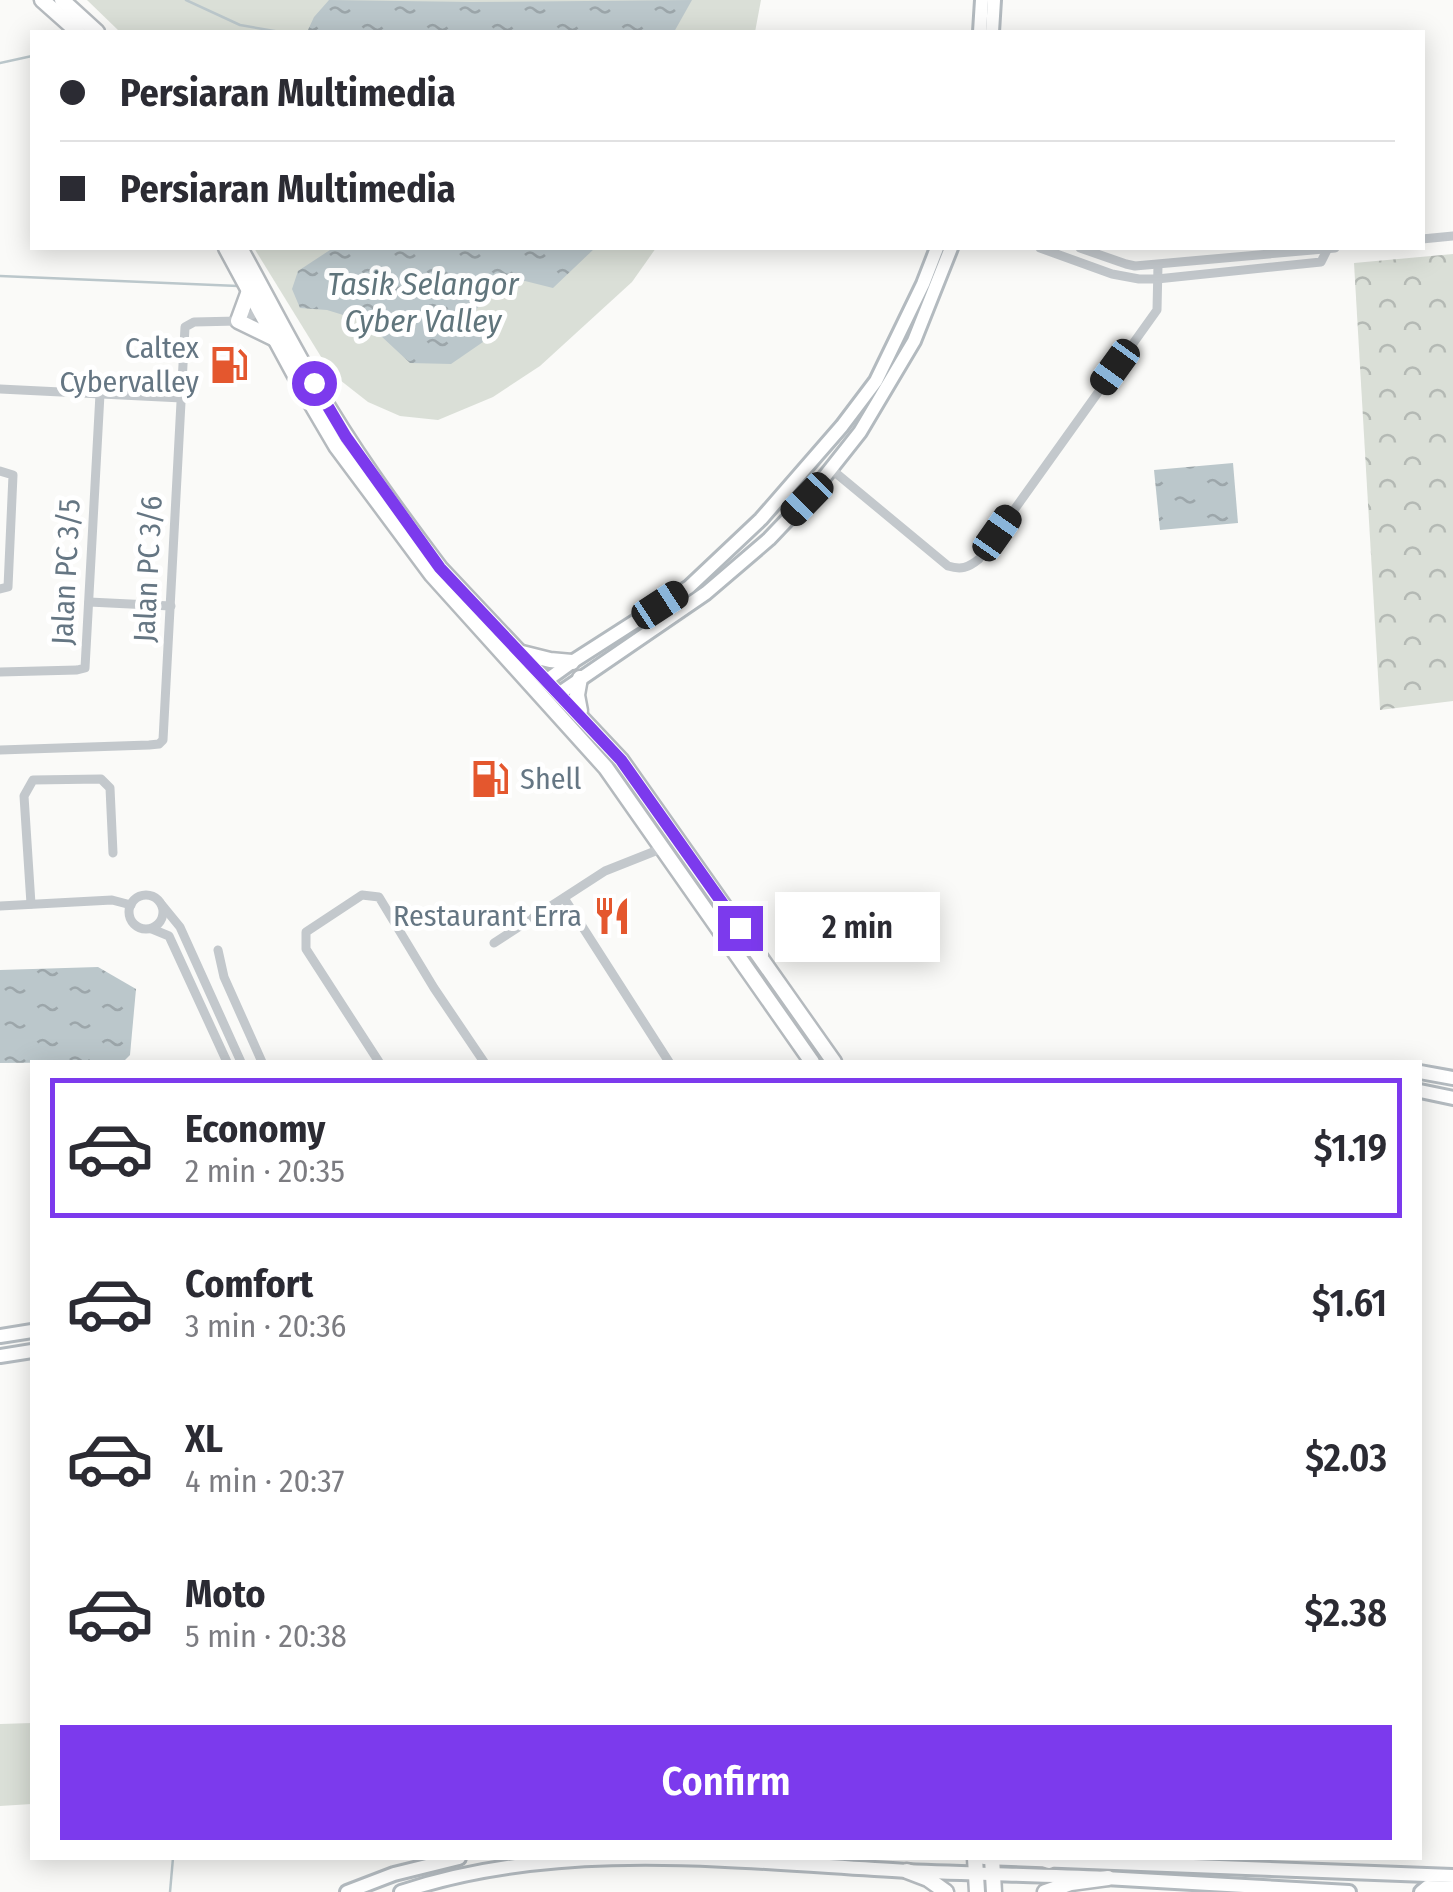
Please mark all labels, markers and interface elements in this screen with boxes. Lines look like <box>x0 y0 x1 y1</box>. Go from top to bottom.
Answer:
text: Persiaran Multimedia <box>120 70 456 116</box>
text: Persiaran Multimedia <box>120 166 456 212</box>
water label: Tasik Selangor Cyber Valley <box>327 265 520 340</box>
place label: Caltex Cybervalley <box>60 330 200 400</box>
car <box>1085 334 1145 400</box>
fuel station icon: Caltex Cybervalley <box>208 344 250 386</box>
route start <box>292 361 337 406</box>
car <box>775 467 839 531</box>
street label: Jalan PC 3/6 <box>126 495 170 643</box>
street label: Jalan PC 3/5 <box>44 498 88 646</box>
car <box>968 500 1026 566</box>
car <box>627 576 693 634</box>
fuel station icon: Shell <box>469 758 511 800</box>
place label: Shell <box>520 761 581 797</box>
callout: 2 min <box>775 893 940 963</box>
restaurant icon: Restaurant Erra <box>591 895 633 937</box>
place label: Restaurant Erra <box>393 898 582 934</box>
route end <box>718 906 763 951</box>
text: 2 min <box>822 908 893 946</box>
icon: car <box>65 1103 155 1193</box>
text: Economy <box>185 1106 325 1152</box>
text: $1.19 <box>1314 1125 1387 1171</box>
text: 2 min · 20:35 <box>185 1152 345 1190</box>
icon: car <box>65 1258 155 1348</box>
text: Comfort <box>185 1261 313 1307</box>
text: $1.61 <box>1312 1280 1387 1326</box>
text: 3 min · 20:36 <box>185 1307 346 1345</box>
icon: car <box>65 1413 155 1503</box>
text: XL <box>185 1416 223 1462</box>
text: $2.03 <box>1305 1435 1387 1481</box>
text: 4 min · 20:37 <box>185 1462 344 1500</box>
icon: car <box>65 1568 155 1658</box>
text: Moto <box>185 1571 266 1617</box>
text: $2.38 <box>1304 1590 1387 1636</box>
text: 5 min · 20:38 <box>185 1617 347 1655</box>
button: Confirm <box>60 1725 1392 1840</box>

